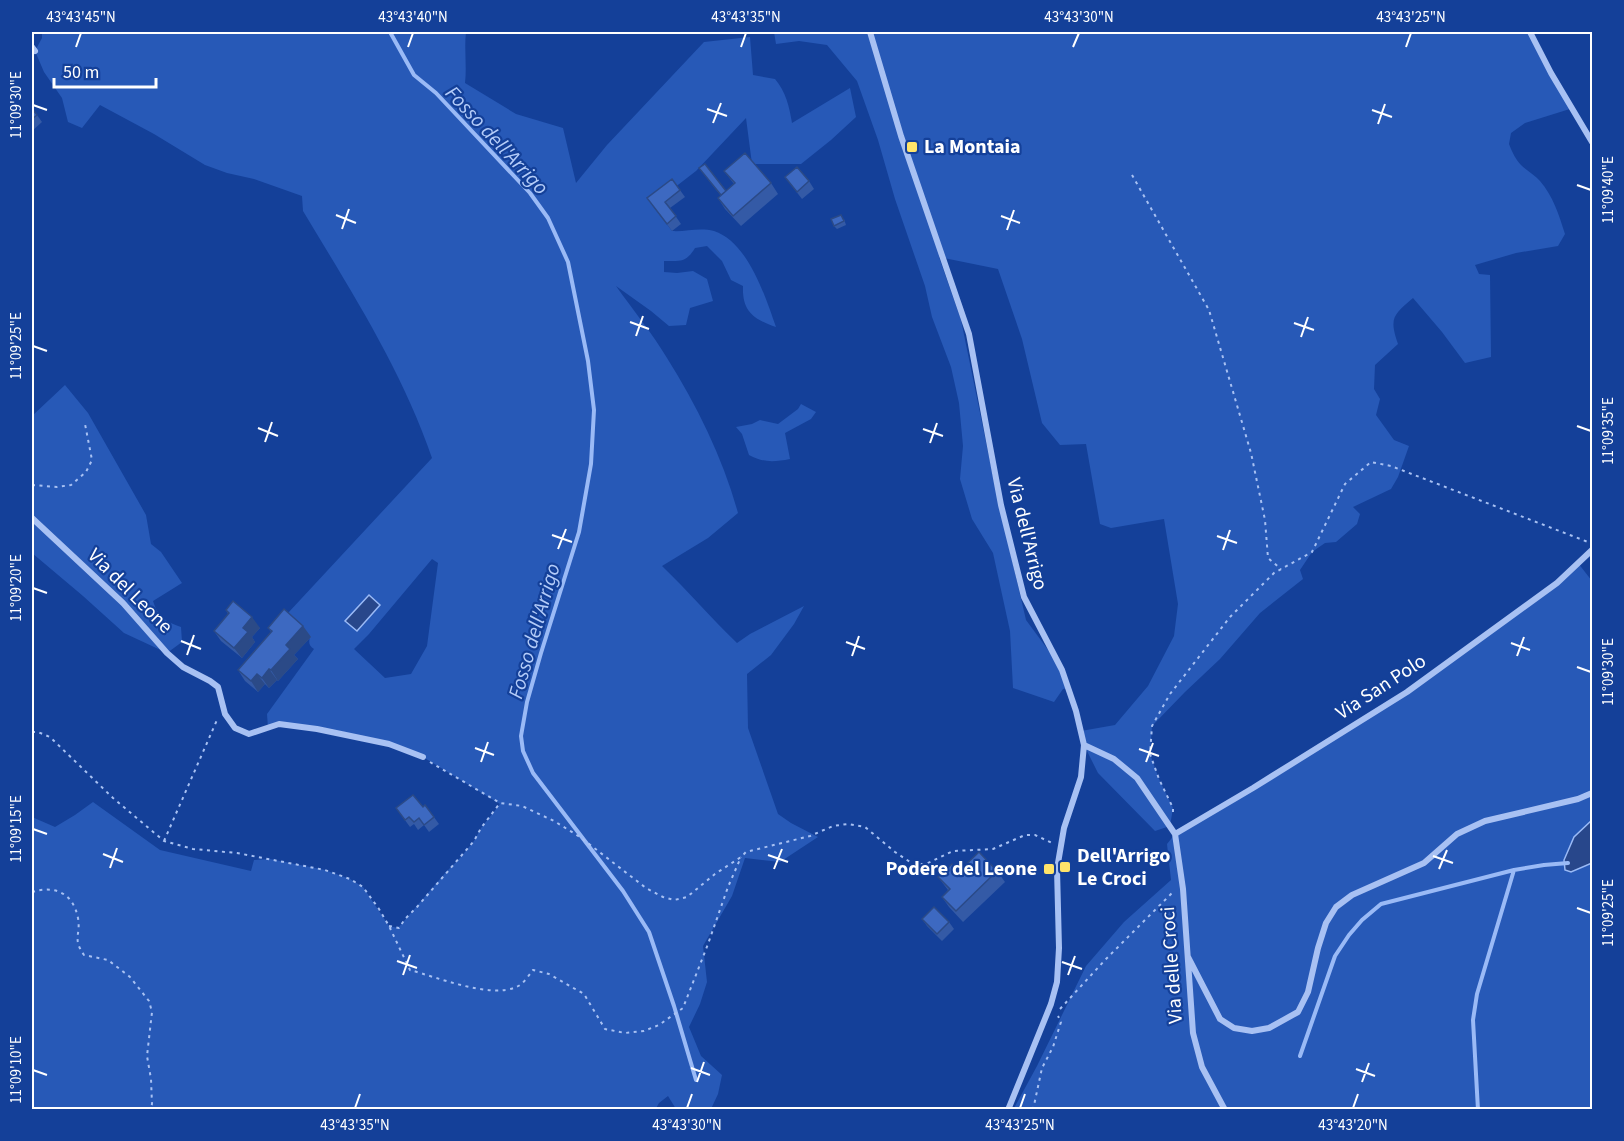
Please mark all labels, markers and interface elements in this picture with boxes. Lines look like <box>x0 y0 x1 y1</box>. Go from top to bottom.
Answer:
text: 43°43'45"N <box>46 7 116 28</box>
text: 43°43'40"N <box>378 7 448 28</box>
text: 43°43'35"N <box>711 7 781 28</box>
text: 43°43'30"N <box>1044 7 1114 28</box>
text: 43°43'25"N <box>1376 7 1446 28</box>
scale bar <box>54 51 156 89</box>
text: 50 m <box>63 60 99 85</box>
text: 11°09'30"E <box>6 71 27 139</box>
water label: Fosso dell'Arrigo <box>438 79 556 201</box>
place label: La Montaia <box>924 133 1021 161</box>
marker: La Montaia <box>905 140 919 154</box>
text: 11°09'40"E <box>1598 156 1619 224</box>
text: 11°09'25"E <box>6 312 27 380</box>
text: 11°09'35"E <box>1598 397 1619 465</box>
street label: Via dell'Arrigo <box>1000 475 1054 593</box>
street label: Via del Leone <box>81 542 179 640</box>
text: 11°09'20"E <box>6 554 27 622</box>
water label: Fosso dell'Arrigo <box>500 560 568 702</box>
text: 11°09'30"E <box>1598 638 1619 706</box>
street label: Via San Polo <box>1330 647 1432 727</box>
text: 11°09'15"E <box>6 795 27 863</box>
place label: Dell'Arrigo Le Croci <box>1077 842 1170 893</box>
place label: Podere del Leone <box>886 855 1037 883</box>
marker: Dell'Arrigo Le Croci <box>1058 860 1072 874</box>
marker: Podere del Leone <box>1042 862 1056 876</box>
text: 11°09'25"E <box>1598 879 1619 947</box>
street label: Via delle Croci <box>1154 905 1190 1025</box>
text: 11°09'10"E <box>6 1036 27 1104</box>
text: 43°43'35"N <box>320 1115 390 1136</box>
text: 43°43'30"N <box>652 1115 722 1136</box>
text: 43°43'25"N <box>985 1115 1055 1136</box>
text: 43°43'20"N <box>1318 1115 1388 1136</box>

